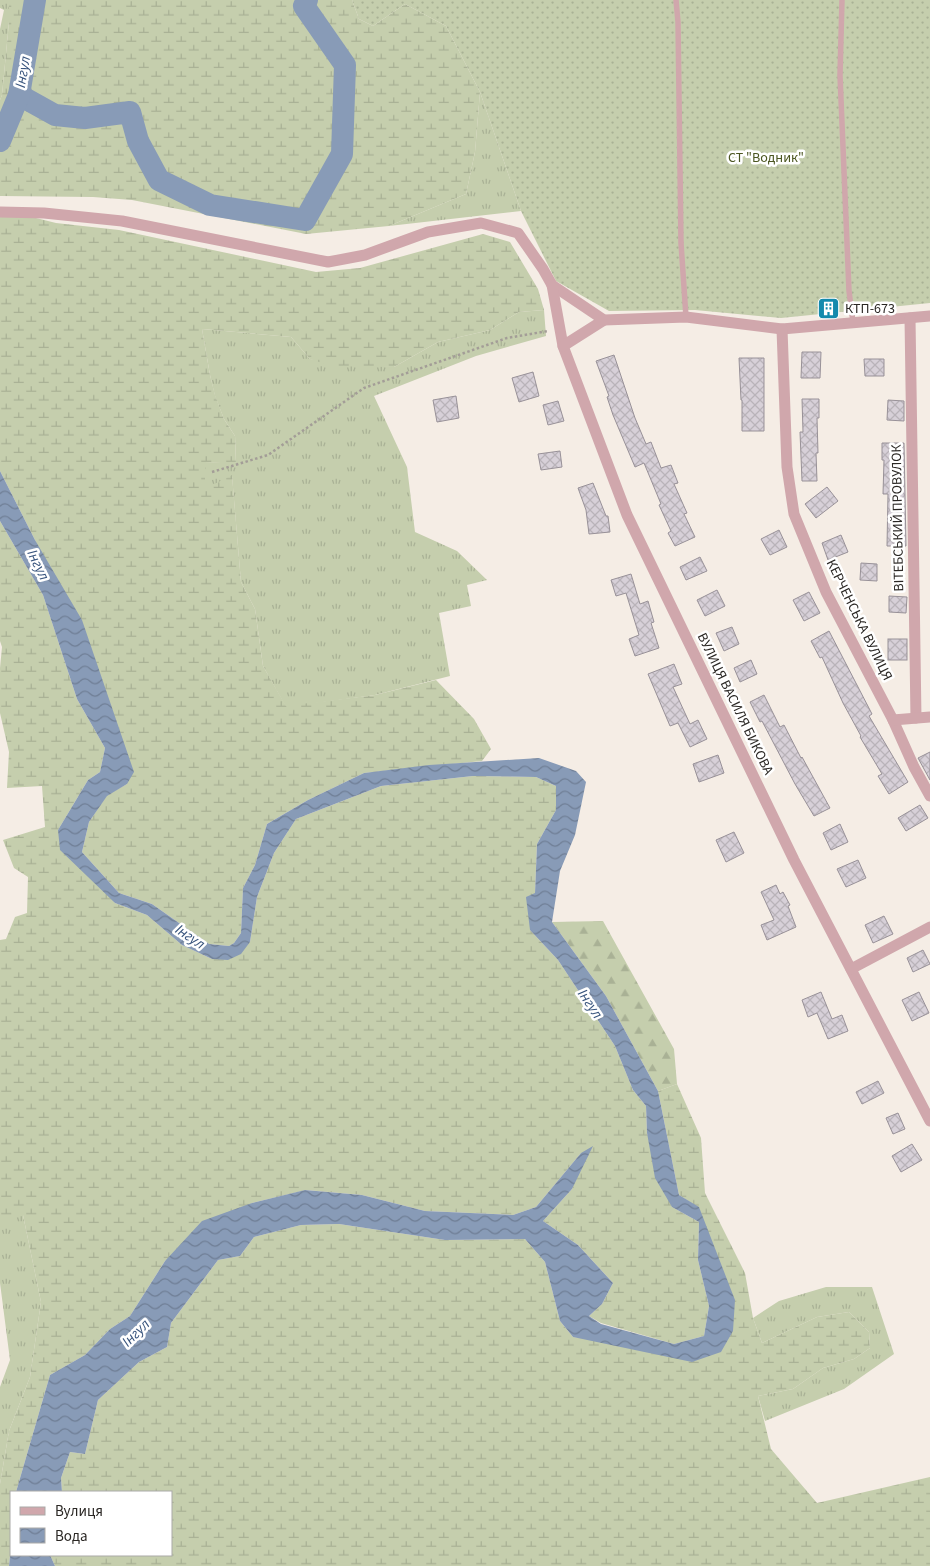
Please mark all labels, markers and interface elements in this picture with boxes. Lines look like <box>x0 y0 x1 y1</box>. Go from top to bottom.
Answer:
water label: Інгул <box>10 54 36 90</box>
park label: СТ "Водник" <box>728 148 804 168</box>
building icon: КТП-673 <box>817 297 841 321</box>
place label: КТП-673 <box>845 299 895 319</box>
street label: ВІТЕБСЬКИЙ ПРОВУЛОК <box>887 443 909 592</box>
water label: Інгул <box>22 546 55 584</box>
street label: КЕРЧЕНСЬКА ВУЛИЦЯ <box>821 556 897 684</box>
street label: ВУЛИЦЯ ВАСИЛЯ БИКОВА <box>692 630 778 779</box>
water label: Інгул <box>171 919 209 955</box>
water label: Інгул <box>572 985 608 1023</box>
water label: Інгул <box>117 1314 155 1352</box>
legend <box>10 1491 172 1556</box>
text: Вулиця <box>55 1501 103 1522</box>
text: Вода <box>55 1526 88 1547</box>

